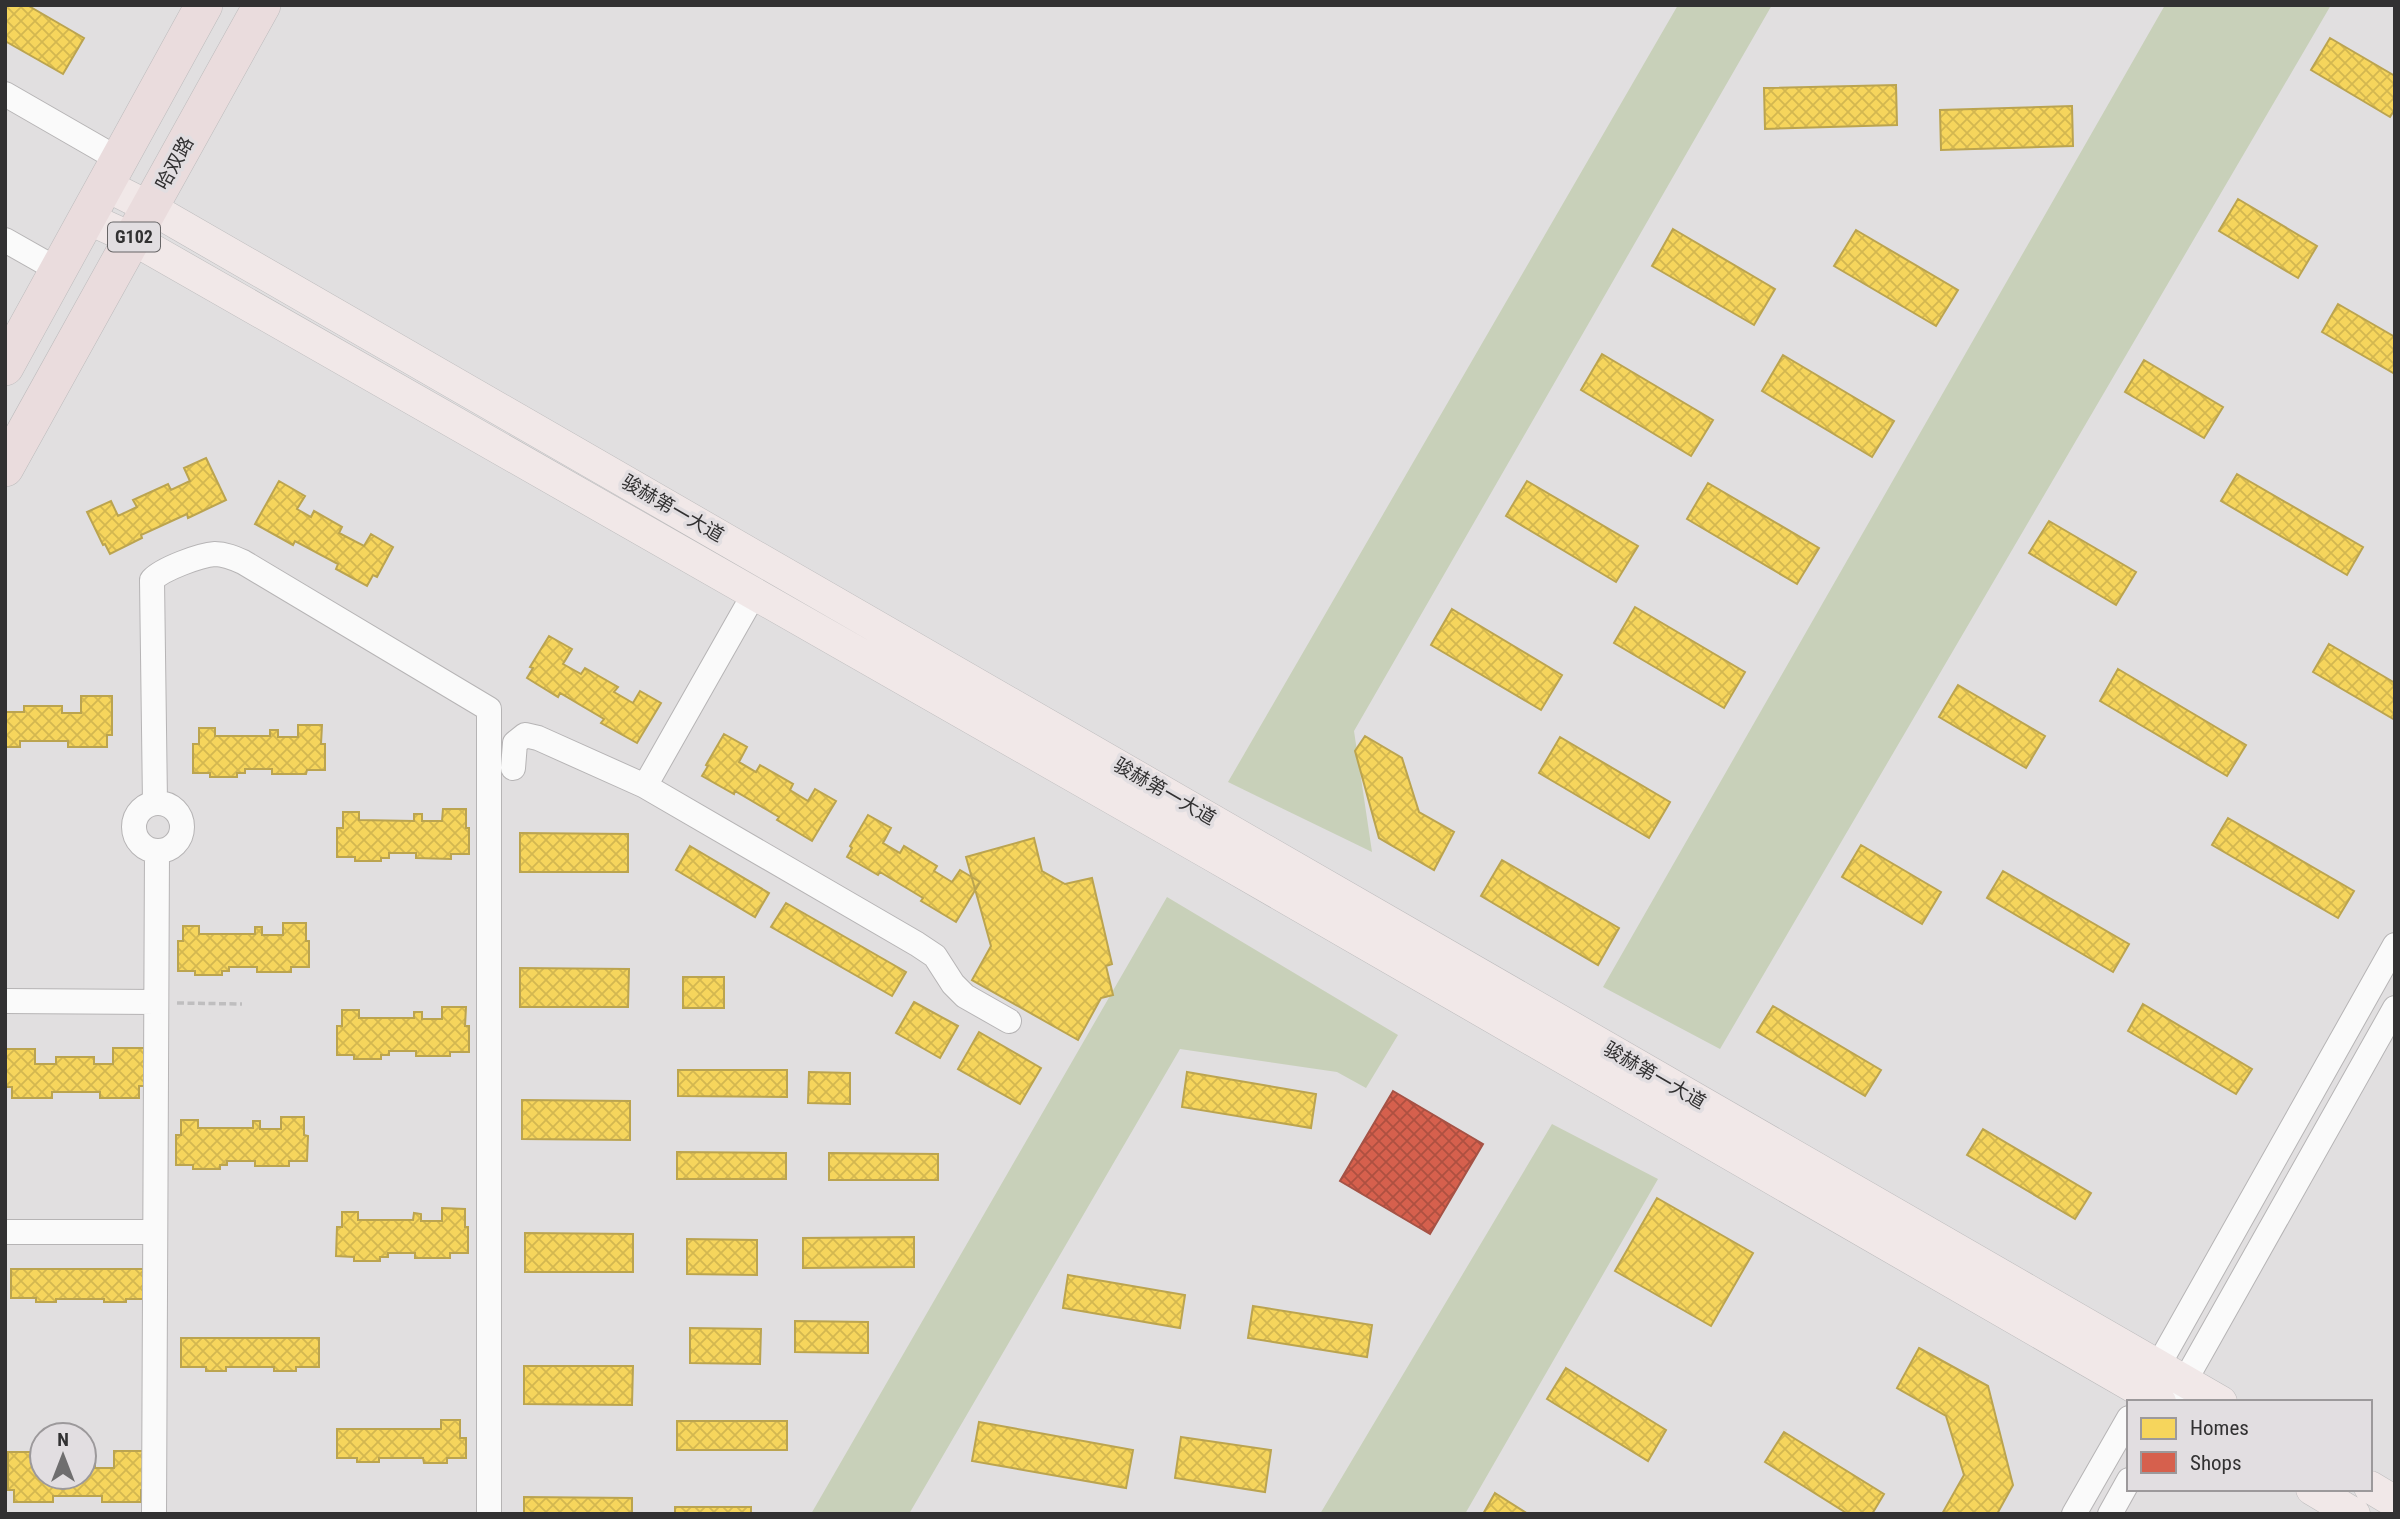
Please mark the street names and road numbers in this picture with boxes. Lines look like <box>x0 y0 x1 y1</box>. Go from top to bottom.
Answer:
street label: 哈双路 <box>151 133 198 194</box>
road number: G102 <box>108 222 160 251</box>
street label: 骏赫第一大道 <box>618 470 728 547</box>
street label: 骏赫第一大道 <box>1110 753 1220 830</box>
street label: 骏赫第一大道 <box>1600 1037 1710 1114</box>

